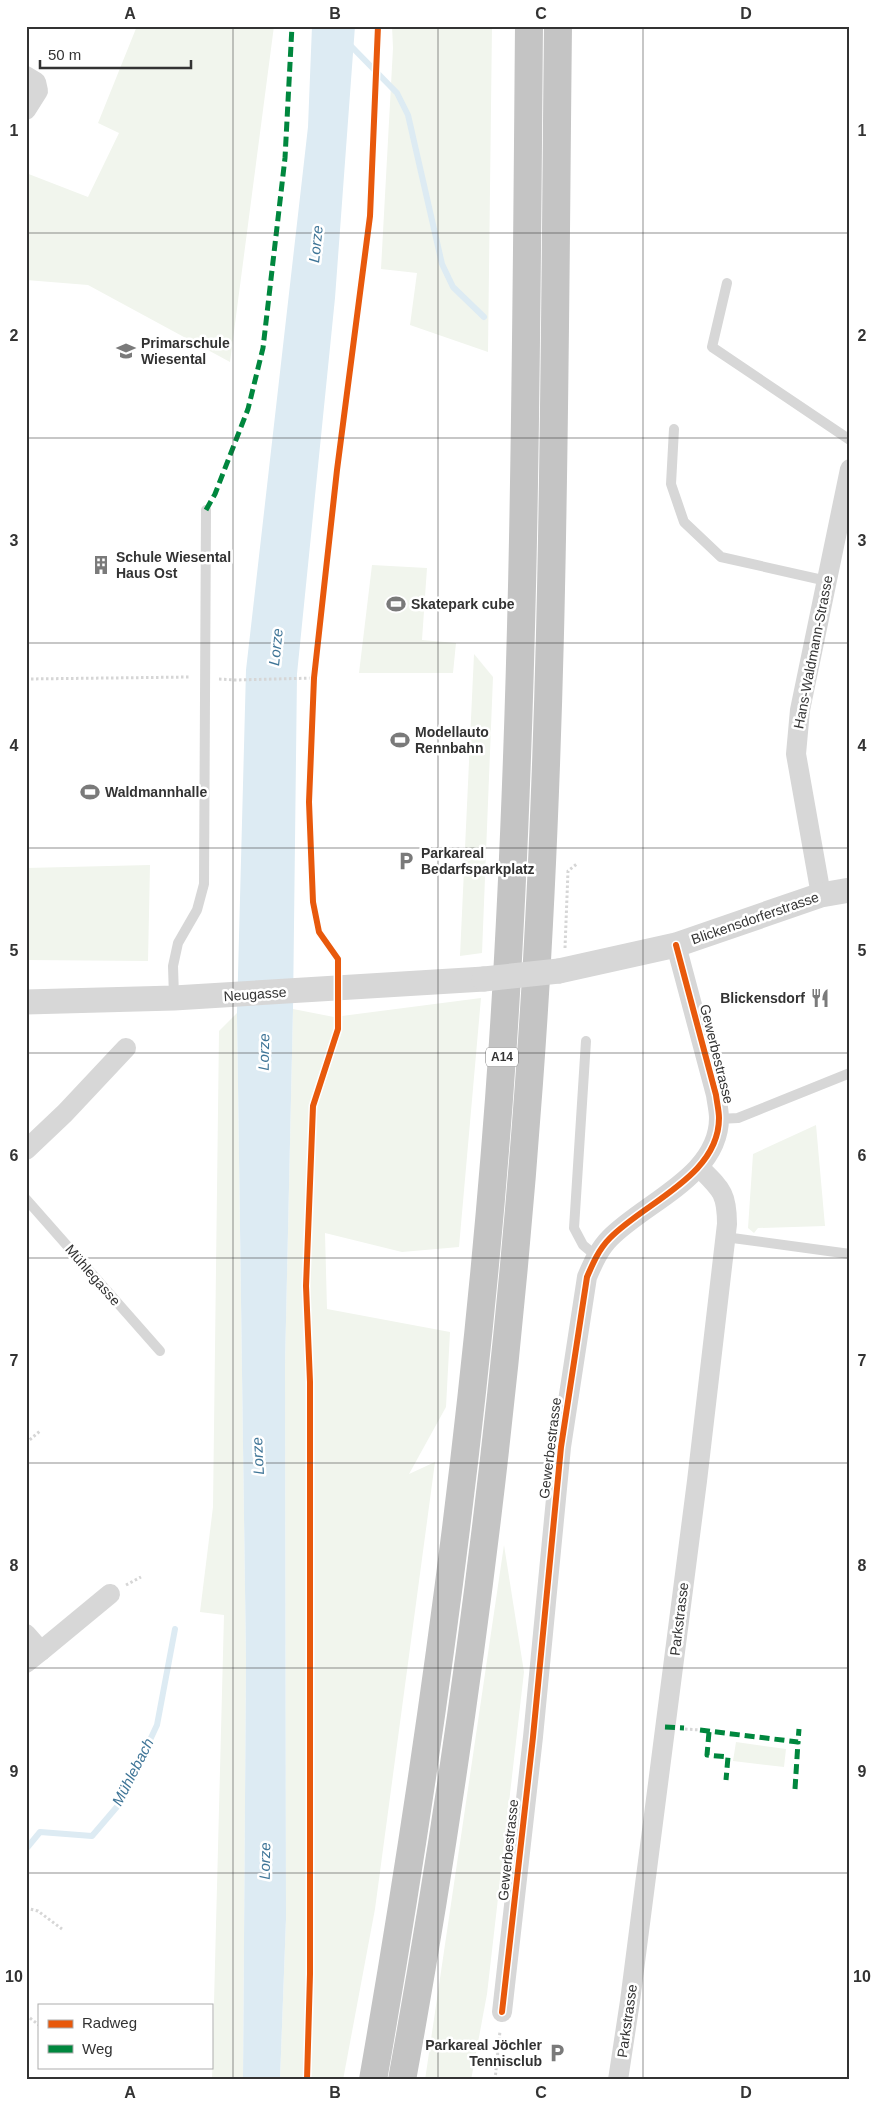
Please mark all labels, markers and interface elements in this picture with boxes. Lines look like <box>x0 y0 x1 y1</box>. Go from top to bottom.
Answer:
text: A <box>124 5 136 22</box>
text: B <box>329 5 341 22</box>
text: C <box>535 5 547 22</box>
text: D <box>740 5 752 22</box>
scale bar <box>40 38 191 70</box>
text: 50 m <box>48 46 81 63</box>
text: 1 <box>10 122 19 139</box>
text: 1 <box>858 122 867 139</box>
water label: Lorze <box>305 224 326 263</box>
text: 2 <box>10 327 19 344</box>
text: 2 <box>858 327 867 344</box>
place label: Primarschule Wiesental <box>141 335 230 367</box>
school or university icon: Primarschule Wiesental <box>115 340 137 362</box>
text: 3 <box>10 532 19 549</box>
text: 3 <box>858 532 867 549</box>
place label: Schule Wiesental Haus Ost <box>116 549 231 581</box>
building icon: Schule Wiesental Haus Ost <box>90 554 112 576</box>
street label: Hans-Waldmann-Strasse <box>790 574 836 730</box>
sports icon: Skatepark cube <box>385 593 407 615</box>
place label: Skatepark cube <box>411 596 515 612</box>
water label: Lorze <box>265 627 286 666</box>
place label: Modellauto Rennbahn <box>415 724 489 756</box>
sports icon: Modellauto Rennbahn <box>389 729 411 751</box>
text: 4 <box>10 737 19 754</box>
text: 4 <box>858 737 867 754</box>
sports icon: Waldmannhalle <box>79 781 101 803</box>
place label: Waldmannhalle <box>105 784 207 800</box>
place label: Parkareal Bedarfsparkplatz <box>421 845 535 877</box>
parking icon: Parkareal Bedarfsparkplatz <box>395 850 417 872</box>
street label: Blickensdorferstrasse <box>689 889 821 947</box>
text: 5 <box>10 942 19 959</box>
text: 5 <box>858 942 867 959</box>
street label: Neugasse <box>223 984 287 1004</box>
restaurant icon: Blickensdorf <box>809 987 831 1009</box>
place label: Blickensdorf <box>720 990 805 1006</box>
street label: Gewerbestrasse <box>697 1003 737 1106</box>
water label: Lorze <box>255 1033 272 1071</box>
road number: A14 <box>486 1048 518 1066</box>
text: 6 <box>10 1147 19 1164</box>
text: 6 <box>858 1147 867 1164</box>
street label: Mühlegasse <box>62 1241 124 1309</box>
text: 7 <box>10 1352 19 1369</box>
text: 7 <box>858 1352 867 1369</box>
street label: Gewerbestrasse <box>536 1396 564 1500</box>
water label: Lorze <box>248 1437 267 1475</box>
text: 8 <box>10 1557 19 1574</box>
text: 8 <box>858 1557 867 1574</box>
street label: Parkstrasse <box>667 1581 691 1657</box>
water label: Mühlebach <box>108 1735 157 1808</box>
text: 9 <box>10 1763 19 1780</box>
text: 9 <box>858 1763 867 1780</box>
street label: Gewerbestrasse <box>495 1798 521 1902</box>
water label: Lorze <box>256 1842 273 1880</box>
text: 10 <box>5 1968 23 1985</box>
text: 10 <box>853 1968 871 1985</box>
street label: Parkstrasse <box>614 1983 640 2059</box>
legend <box>38 2004 212 2068</box>
text: Radweg <box>82 2014 137 2031</box>
place label: Parkareal Jöchler Tennisclub <box>425 2037 543 2069</box>
text: Weg <box>82 2040 113 2057</box>
parking icon: Parkareal Jöchler Tennisclub <box>546 2042 568 2064</box>
text: A <box>124 2084 136 2101</box>
text: B <box>329 2084 341 2101</box>
text: C <box>535 2084 547 2101</box>
text: D <box>740 2084 752 2101</box>

